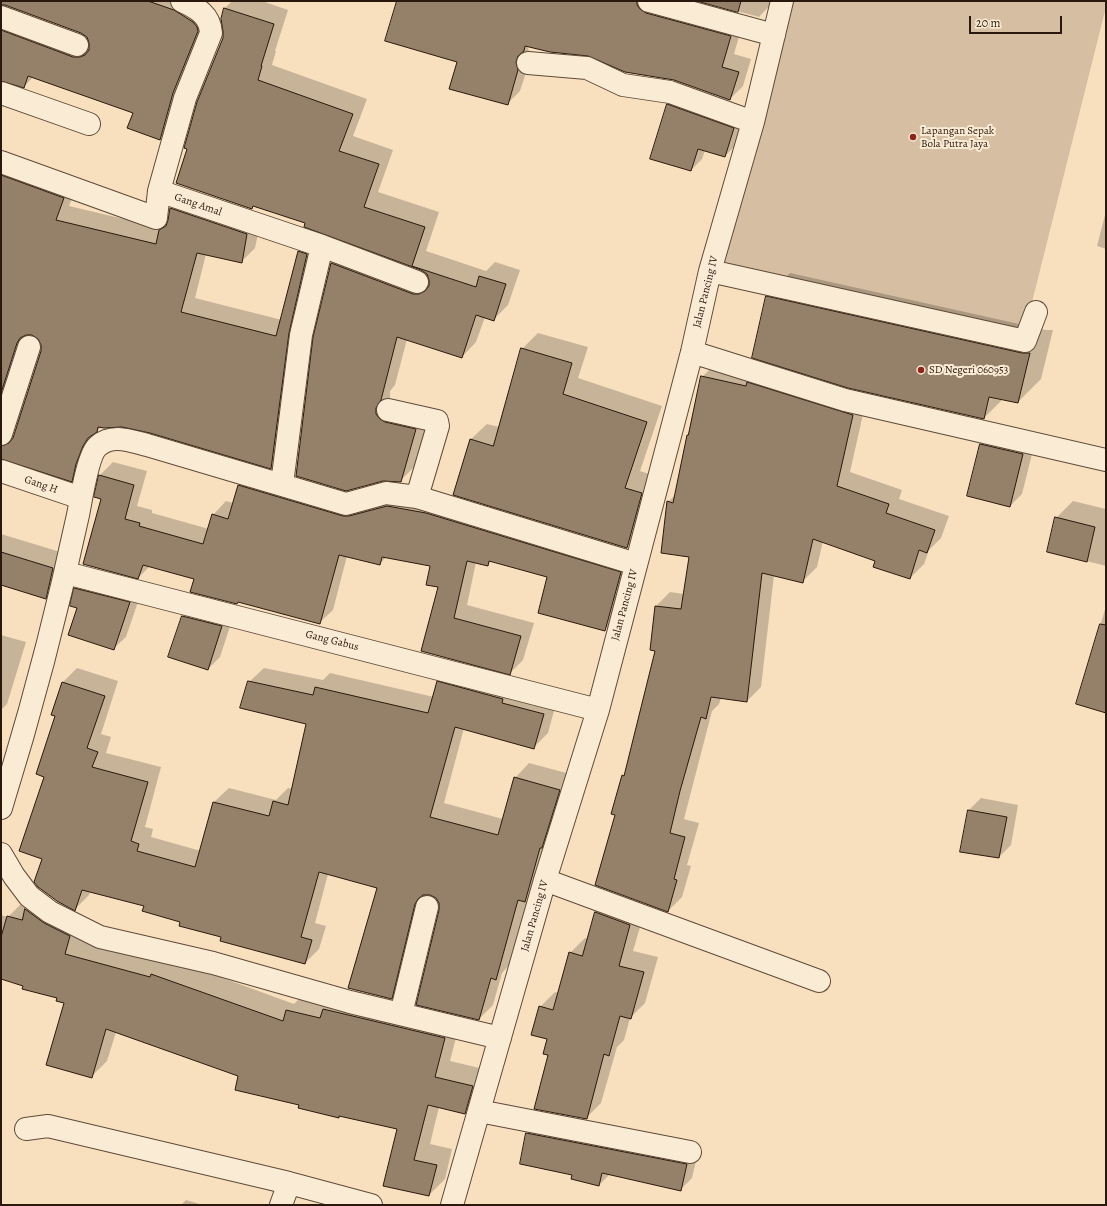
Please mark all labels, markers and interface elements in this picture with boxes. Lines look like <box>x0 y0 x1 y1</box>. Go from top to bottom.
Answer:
scale bar <box>971 8 1064 34</box>
text: 20 m <box>976 15 1000 31</box>
place label: Lapangan Sepak Bola Putra Jaya <box>921 124 994 150</box>
marker: Lapangan Sepak Bola Putra Jaya <box>908 132 918 142</box>
street label: Gang Amal <box>173 191 223 219</box>
street label: Jalan Pancing IV <box>691 255 721 329</box>
place label: SD Negeri 060953 <box>929 363 1008 377</box>
marker: SD Negeri 060953 <box>916 365 926 375</box>
street label: Gang H <box>23 473 59 497</box>
street label: Jalan Pancing IV <box>609 568 641 642</box>
street label: Gang Gabus <box>304 628 360 654</box>
street label: Jalan Pancing IV <box>519 879 551 953</box>

